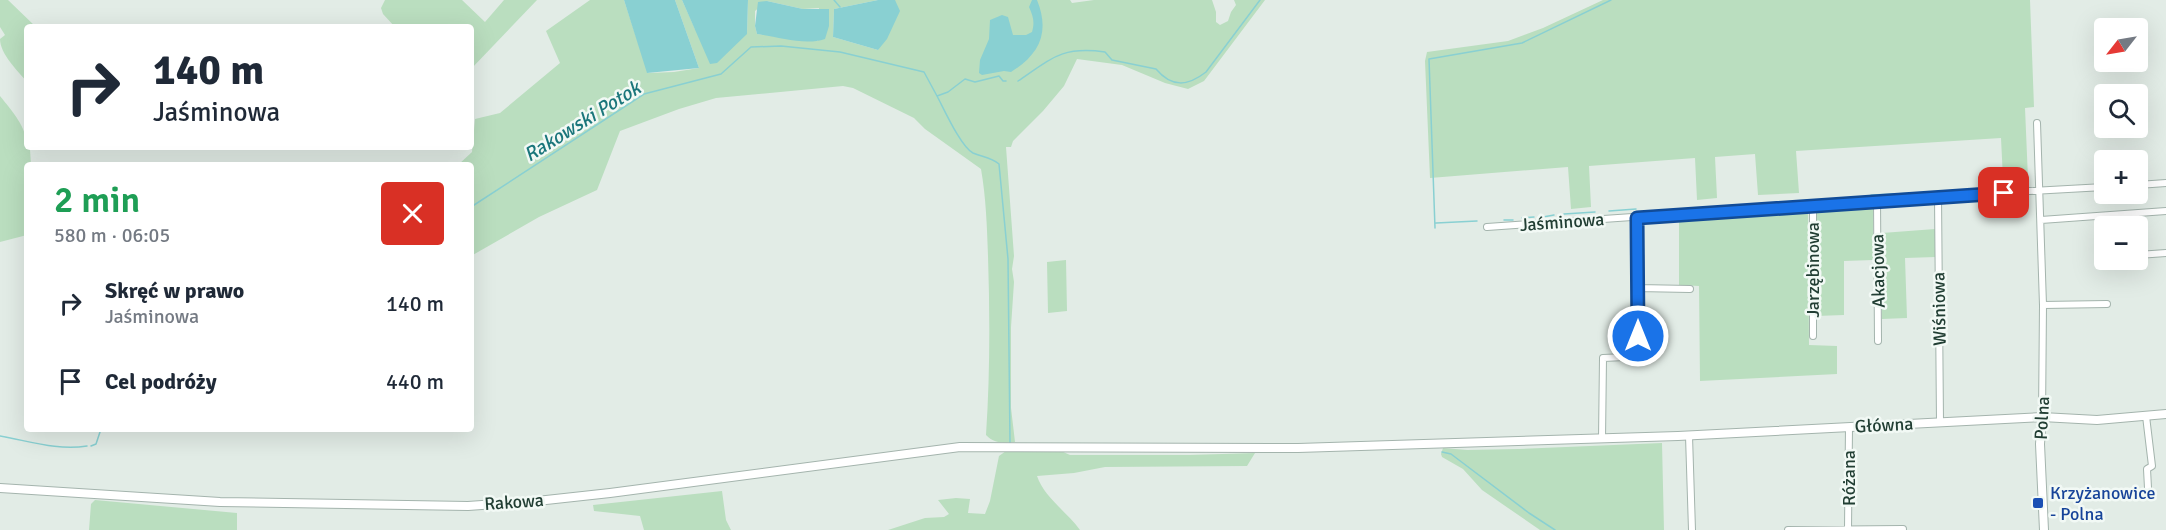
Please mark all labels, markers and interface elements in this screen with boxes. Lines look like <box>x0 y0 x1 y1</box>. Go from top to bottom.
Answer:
north arrow <box>2094 18 2148 72</box>
map controls <box>2094 18 2148 270</box>
text: 140 m <box>153 45 264 96</box>
icon: right <box>54 48 132 126</box>
water label: Rakowski Potok <box>519 75 647 167</box>
button: search <box>2094 84 2148 138</box>
text: Jaśminowa <box>153 96 280 129</box>
button: + <box>2094 150 2148 204</box>
pin <box>1978 167 2029 218</box>
icon: arrive <box>1987 176 2020 209</box>
text: 2 min <box>54 178 140 223</box>
button: close <box>381 182 444 245</box>
street label: Jaśminowa <box>1519 208 1605 236</box>
button: − <box>2094 216 2148 270</box>
street label: Jarzębinowa <box>1802 222 1824 318</box>
text: 580 m · 06:05 <box>54 223 170 248</box>
street label: Akacjowa <box>1866 234 1890 308</box>
street label: Wiśniowa <box>1927 272 1951 346</box>
text: Skręć w prawo <box>105 277 244 304</box>
icon: right <box>54 287 87 320</box>
text: 140 m <box>386 290 444 317</box>
text: Jaśminowa <box>105 304 199 329</box>
position arrow <box>1606 304 1670 368</box>
icon: arrive <box>54 365 87 398</box>
text: Cel podróży <box>105 368 217 395</box>
text: 440 m <box>386 368 444 395</box>
street label: Polna <box>2030 396 2054 440</box>
street label: Główna <box>1854 412 1914 438</box>
street label: Różana <box>1838 450 1860 506</box>
place label: Krzyżanowice - Polna <box>2050 482 2156 525</box>
street label: Rakowa <box>483 489 545 515</box>
marker: Krzyżanowice - Polna <box>2031 496 2045 510</box>

